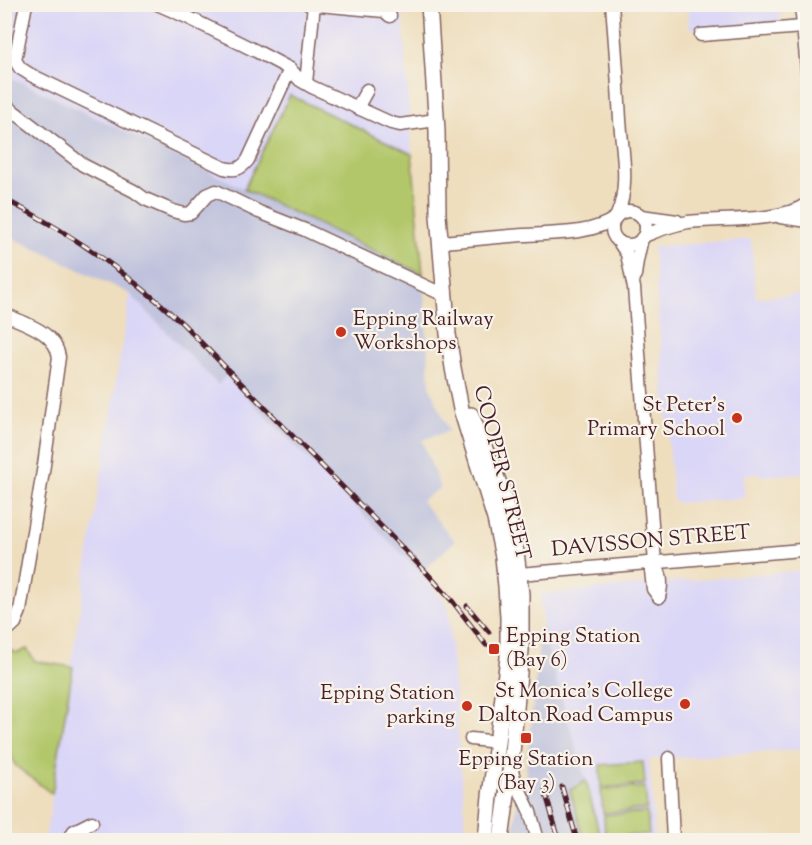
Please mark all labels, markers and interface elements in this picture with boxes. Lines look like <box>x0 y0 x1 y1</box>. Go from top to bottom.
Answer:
place label: Epping Railway Workshops <box>353 305 494 359</box>
marker: Epping Railway Workshops <box>334 325 348 339</box>
street label: COOPER STREET <box>465 382 537 564</box>
place label: St Peter's Primary School <box>587 391 725 445</box>
marker: St Peter's Primary School <box>730 411 744 425</box>
street label: DAVISSON STREET <box>550 518 752 566</box>
place label: Epping Station (Bay 6) <box>506 622 641 676</box>
marker: Epping Station (Bay 6) <box>487 642 501 656</box>
place label: St Monica's College Dalton Road Campus <box>478 677 673 731</box>
place label: Epping Station parking <box>320 679 455 733</box>
marker: St Monica's College Dalton Road Campus <box>678 697 692 711</box>
marker: Epping Station parking <box>460 699 474 713</box>
marker: Epping Station (Bay 3) <box>519 731 533 745</box>
place label: Epping Station (Bay 3) <box>459 745 593 799</box>

